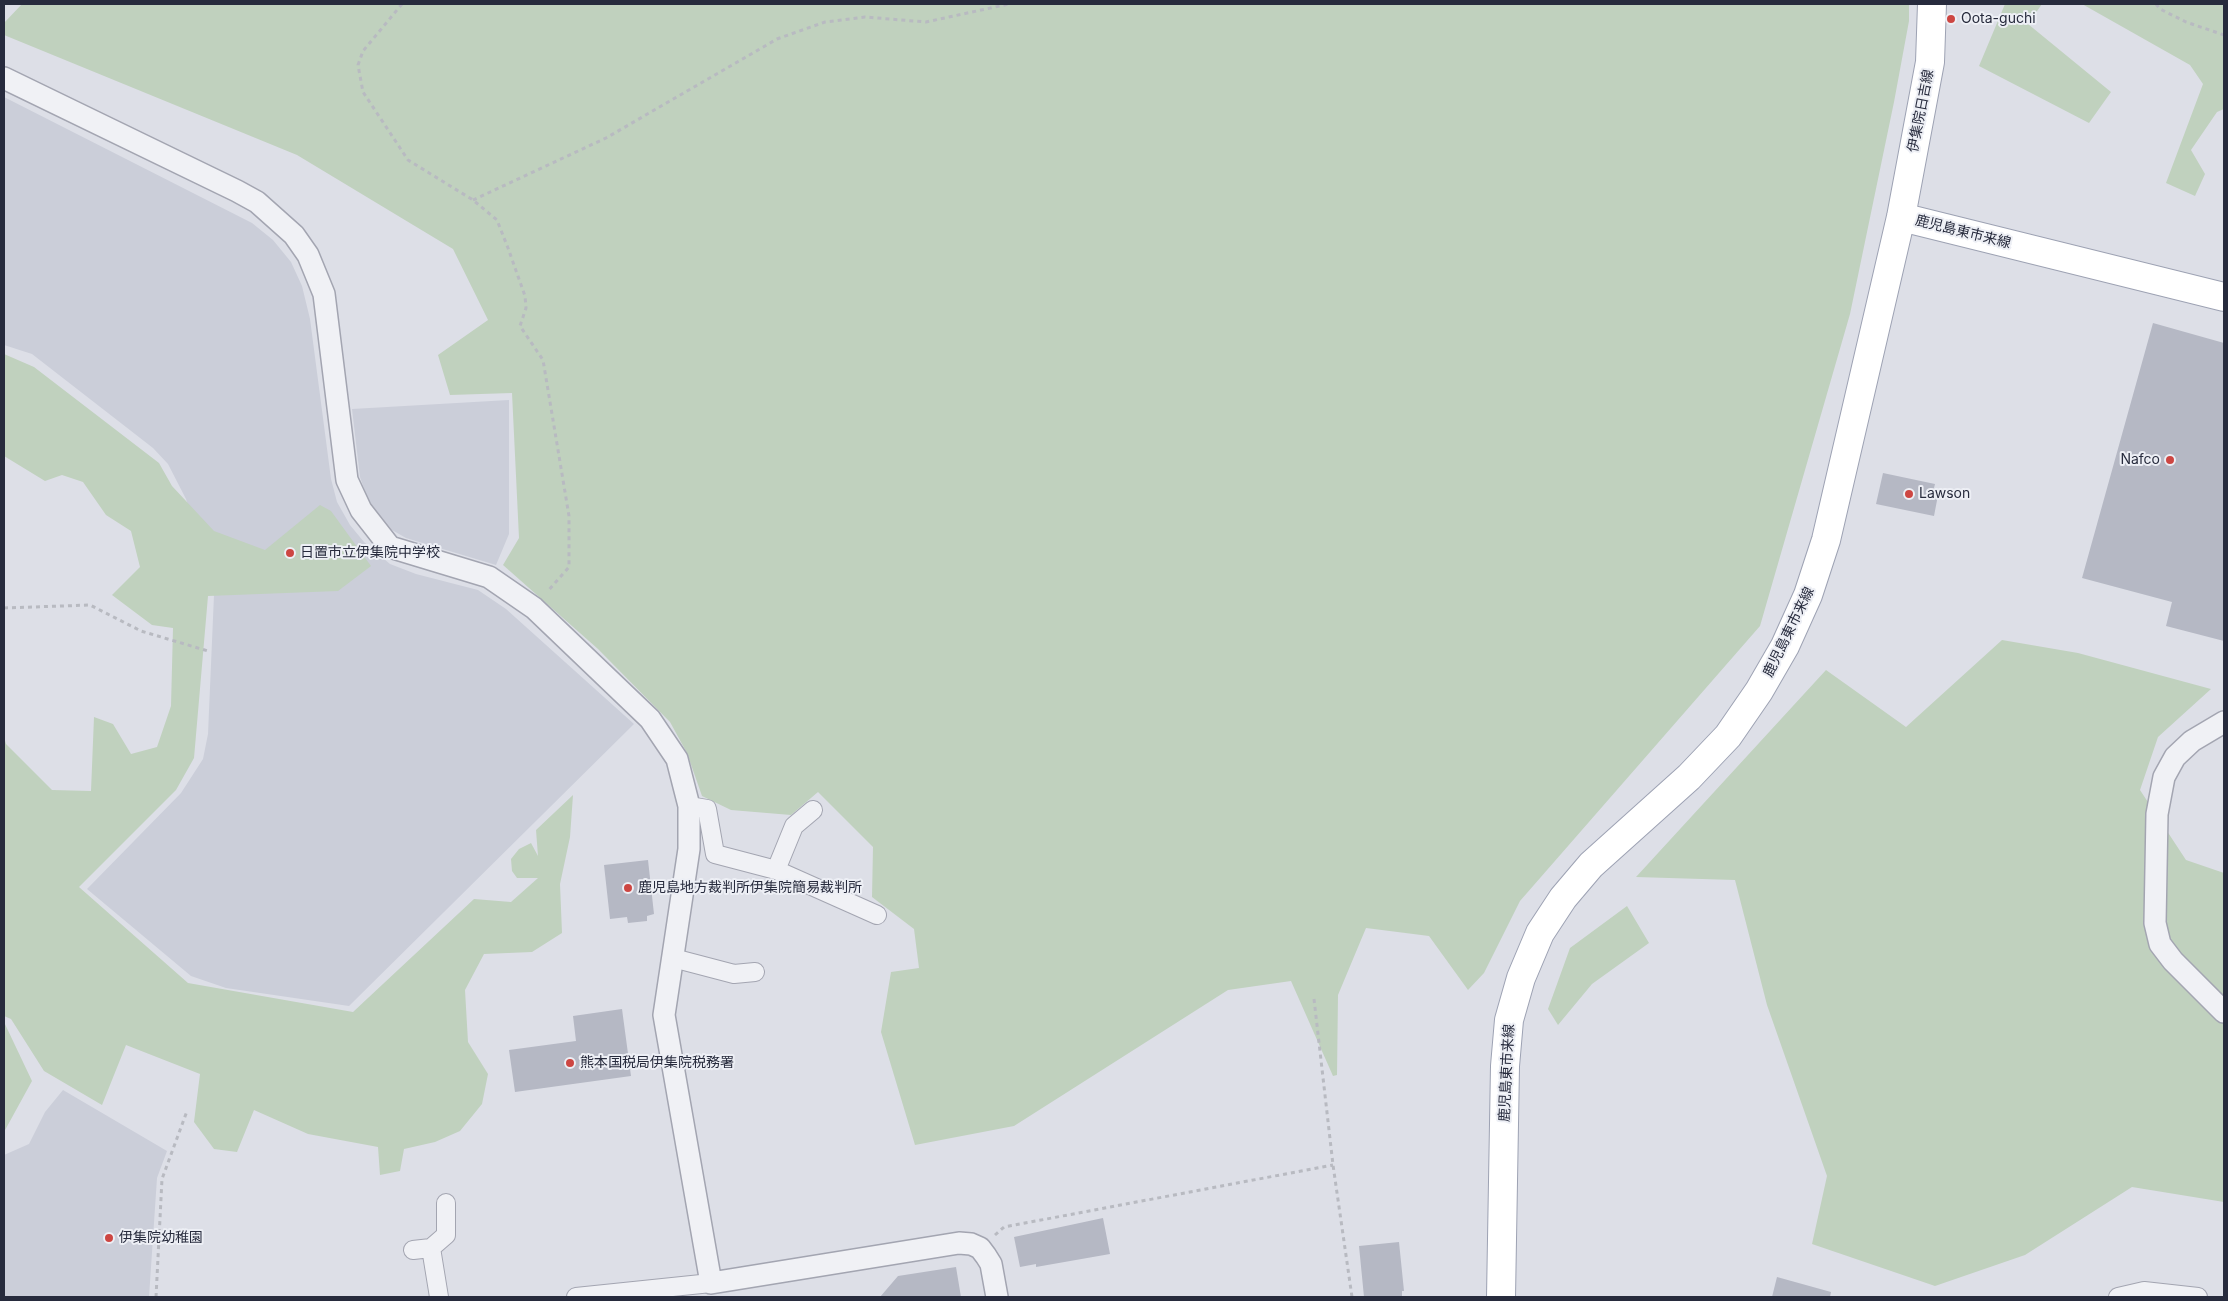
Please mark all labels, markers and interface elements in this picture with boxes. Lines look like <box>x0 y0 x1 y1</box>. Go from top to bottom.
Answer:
place label: Oota-guchi <box>1961 11 2036 27</box>
marker: Oota-guchi <box>1945 13 1957 25</box>
street label: 伊集院日吉線 <box>1905 68 1937 154</box>
street label: 鹿児島東市来線 <box>1913 212 2013 252</box>
place label: Nafco <box>2120 452 2160 468</box>
marker: Nafco <box>2164 454 2176 466</box>
place label: Lawson <box>1919 486 1970 502</box>
marker: Lawson <box>1903 488 1915 500</box>
place label: 日置市立伊集院中学校 <box>300 545 440 561</box>
marker: 日置市立伊集院中学校 <box>284 547 296 559</box>
street label: 鹿児島東市来線 <box>1760 584 1818 680</box>
place label: 鹿児島地方裁判所伊集院簡易裁判所 <box>638 880 862 896</box>
marker: 鹿児島地方裁判所伊集院簡易裁判所 <box>622 882 634 894</box>
street label: 鹿児島東市来線 <box>1496 1024 1518 1122</box>
place label: 熊本国税局伊集院税務署 <box>580 1055 734 1071</box>
marker: 熊本国税局伊集院税務署 <box>564 1057 576 1069</box>
place label: 伊集院幼稚園 <box>119 1230 203 1246</box>
marker: 伊集院幼稚園 <box>103 1232 115 1244</box>

